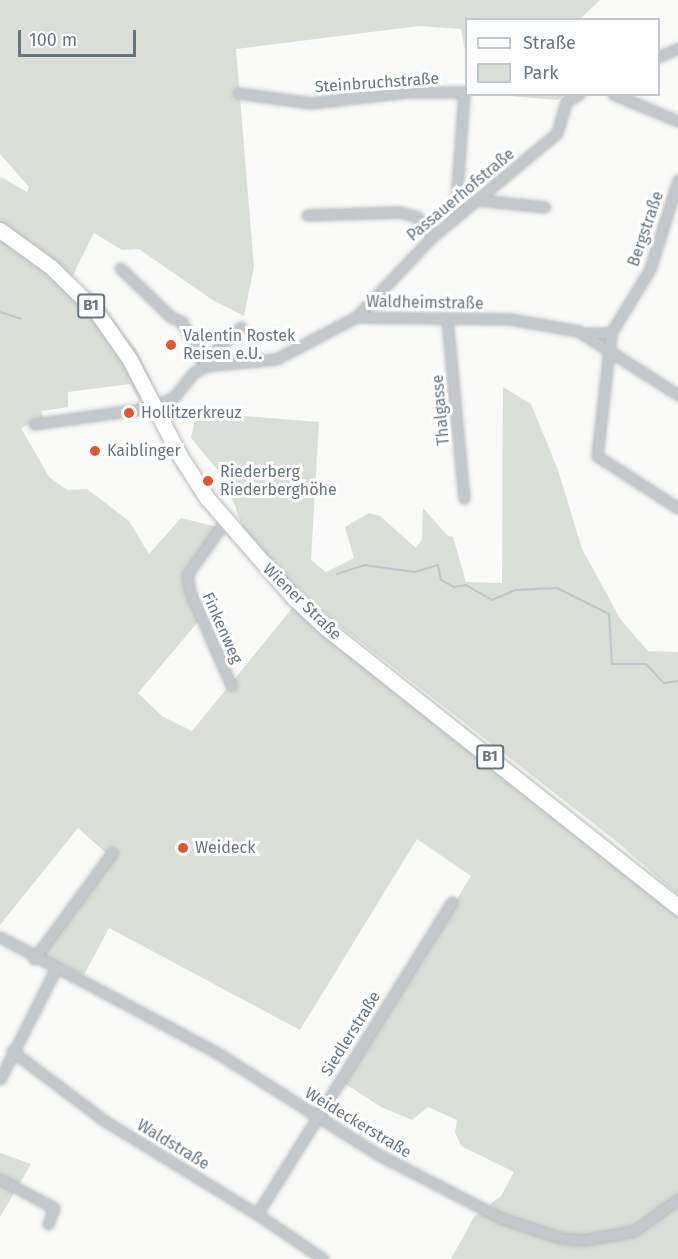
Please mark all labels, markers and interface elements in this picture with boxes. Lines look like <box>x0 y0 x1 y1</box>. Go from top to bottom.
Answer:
scale bar <box>21 18 140 56</box>
legend <box>465 18 660 96</box>
text: 100 m <box>29 29 77 51</box>
text: Straße <box>523 32 576 54</box>
text: Park <box>523 62 558 84</box>
street label: Steinbruchstraße <box>314 69 440 97</box>
street label: Passauerhofstraße <box>403 144 519 246</box>
street label: Bergstraße <box>624 189 668 269</box>
street label: Waldheimstraße <box>366 292 484 314</box>
road number: B1 <box>76 294 106 318</box>
place label: Valentin Rostek Reisen e.U. <box>183 326 295 364</box>
marker: Valentin Rostek Reisen e.U. <box>164 338 178 352</box>
street label: Thalgasse <box>428 374 454 446</box>
place label: Hollitzerkreuz <box>141 403 242 423</box>
marker: Hollitzerkreuz <box>122 406 136 420</box>
place label: Kaiblinger <box>107 441 181 461</box>
marker: Kaiblinger <box>88 444 102 458</box>
place label: Riederberg Riederberghöhe <box>220 462 337 500</box>
marker: Riederberg Riederberghöhe <box>201 474 215 488</box>
street label: Wiener Straße <box>259 560 345 644</box>
street label: Finkenweg <box>198 589 246 667</box>
road number: B1 <box>475 745 505 769</box>
place label: Weideck <box>195 838 255 858</box>
marker: Weideck <box>176 841 190 855</box>
street label: Siedlerstraße <box>317 988 385 1080</box>
street label: Weideckerstraße <box>301 1084 415 1162</box>
street label: Waldstraße <box>133 1116 213 1174</box>

